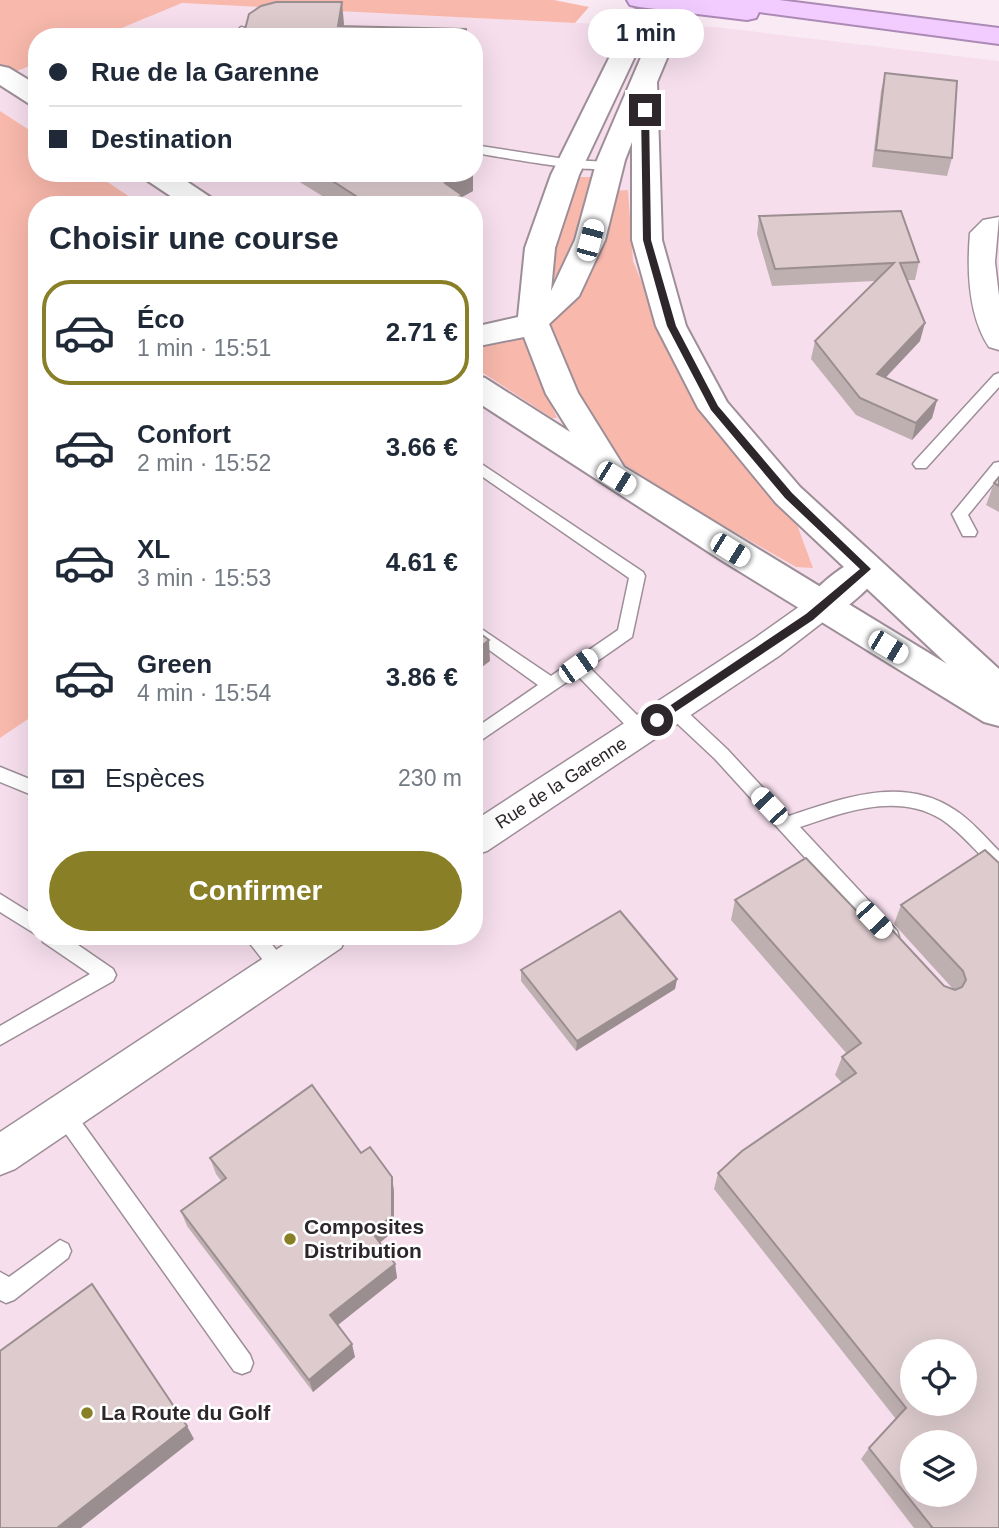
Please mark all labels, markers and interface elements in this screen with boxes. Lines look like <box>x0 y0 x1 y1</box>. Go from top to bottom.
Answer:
callout: 1 min <box>587 8 703 57</box>
text: 1 min <box>616 20 676 46</box>
text: Rue de la Garenne <box>91 57 319 87</box>
route end <box>629 94 661 126</box>
text: Destination <box>91 124 233 154</box>
car <box>575 217 606 263</box>
text: Choisir une course <box>49 220 339 256</box>
icon: car <box>53 301 116 364</box>
text: Éco <box>137 304 185 334</box>
text: 2.71 € <box>386 317 458 347</box>
text: 1 min · 15:51 <box>137 335 271 361</box>
icon: car <box>53 416 116 479</box>
text: Confort <box>137 419 231 449</box>
text: 3.66 € <box>386 432 458 462</box>
text: 2 min · 15:52 <box>137 450 271 476</box>
car <box>593 458 640 498</box>
car <box>707 530 754 570</box>
icon: car <box>53 531 116 594</box>
text: XL <box>137 534 170 564</box>
text: 4.61 € <box>386 547 458 577</box>
text: 3 min · 15:53 <box>137 565 271 591</box>
car <box>865 627 912 667</box>
car <box>555 645 602 687</box>
icon: car <box>53 646 116 709</box>
text: Green <box>137 649 212 679</box>
text: 3.86 € <box>386 662 458 692</box>
text: 4 min · 15:54 <box>137 680 271 706</box>
route start <box>641 704 673 736</box>
street label: Rue de la Garenne <box>492 733 630 833</box>
icon: cash <box>49 760 87 798</box>
text: Espèces <box>105 763 205 793</box>
text: 230 m <box>398 765 462 791</box>
car <box>747 783 792 829</box>
button: Confirmer <box>49 851 462 931</box>
car <box>852 897 897 943</box>
place label: Composites Distribution <box>304 1215 424 1262</box>
marker: Composites Distribution <box>282 1231 298 1247</box>
map controls <box>900 1339 977 1507</box>
button: locate <box>900 1339 977 1416</box>
place label: La Route du Golf <box>101 1401 271 1424</box>
marker: La Route du Golf <box>79 1405 95 1421</box>
button: layers <box>900 1430 977 1507</box>

